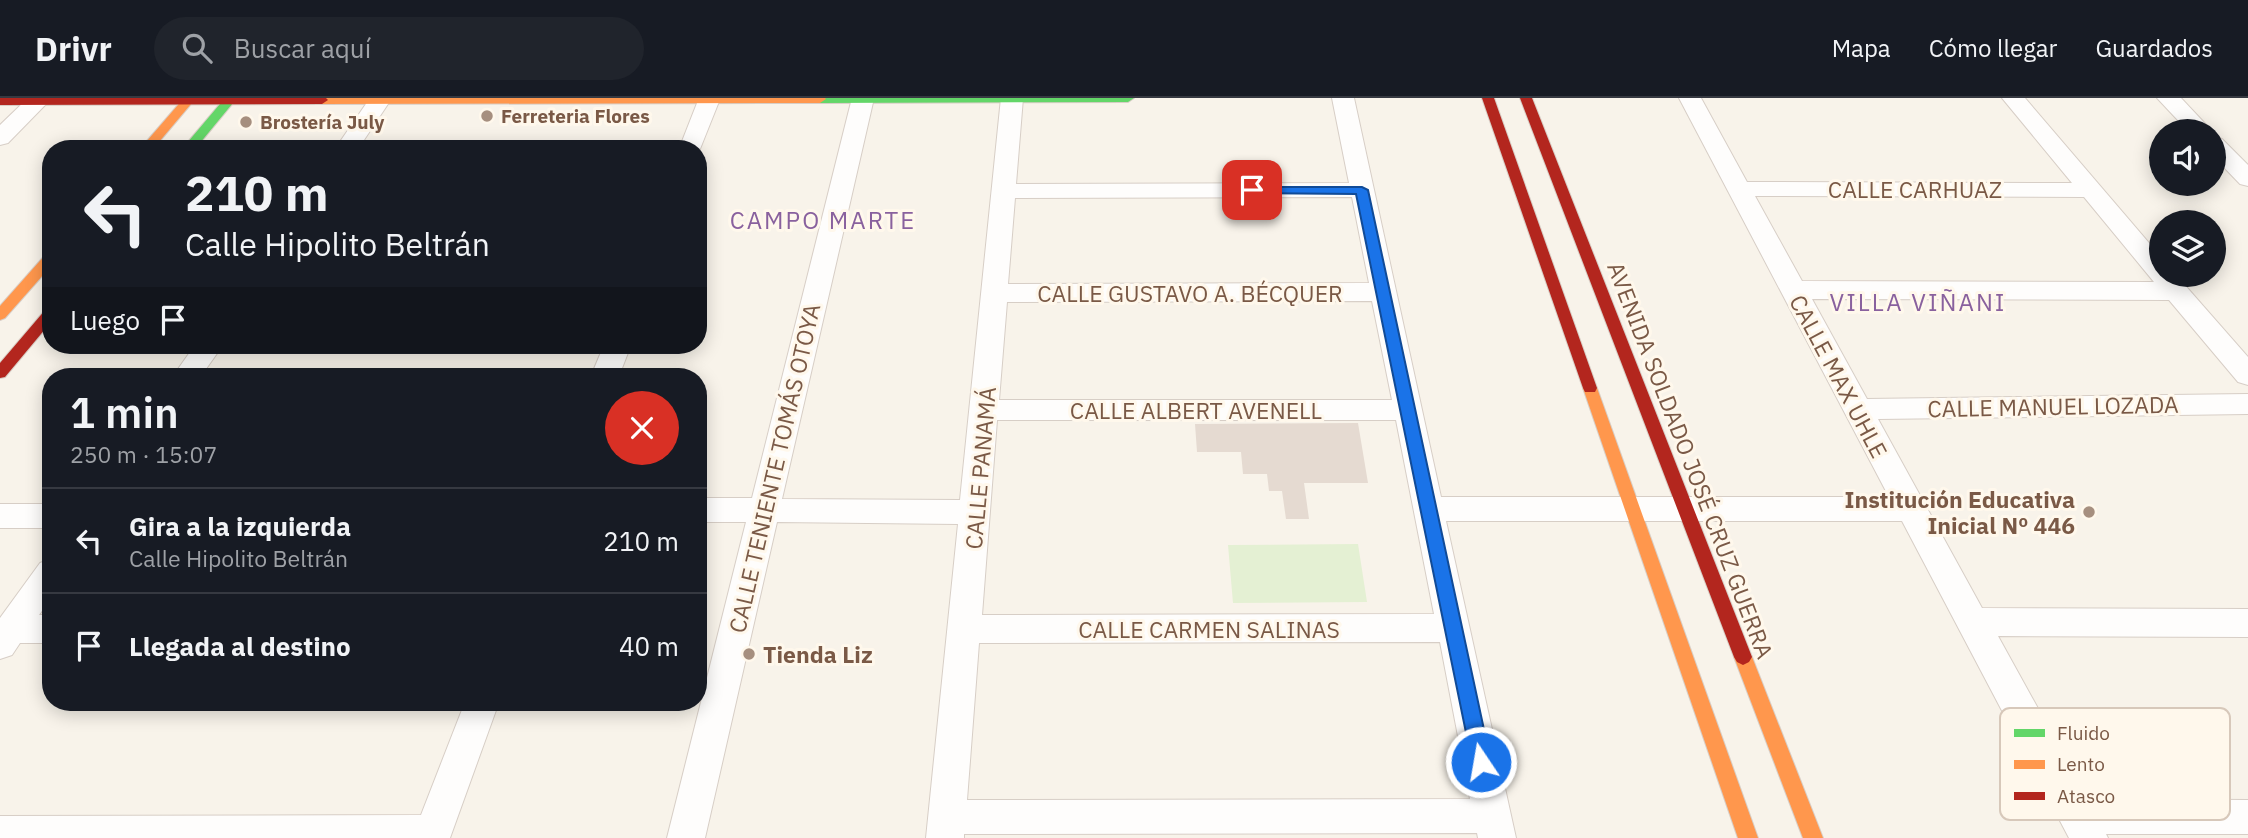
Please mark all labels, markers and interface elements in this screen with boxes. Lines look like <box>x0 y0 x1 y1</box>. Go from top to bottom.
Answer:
search box <box>154 17 644 80</box>
text: Drivr <box>35 27 112 70</box>
icon: search <box>178 29 216 67</box>
text: Buscar aquí <box>234 31 371 65</box>
text: Mapa <box>1832 32 1891 64</box>
text: Cómo llegar <box>1929 32 2057 64</box>
text: Guardados <box>2095 32 2213 64</box>
place label: Ferreteria Flores <box>501 104 650 128</box>
marker: Ferreteria Flores <box>479 108 495 124</box>
place label: Brostería July <box>260 110 385 134</box>
marker: Brostería July <box>238 114 254 130</box>
map controls <box>2149 119 2226 287</box>
button: sound <box>2149 119 2226 196</box>
pin <box>1222 160 1282 220</box>
text: 210 m <box>185 161 329 224</box>
icon: left <box>70 168 161 259</box>
icon: arrive <box>1233 171 1271 209</box>
street label: CALLE CARHUAZ <box>1828 174 2002 204</box>
district label: CAMPO MARTE <box>730 204 916 236</box>
button: layers <box>2149 210 2226 287</box>
text: Calle Hipolito Beltrán <box>185 223 490 265</box>
street label: AVENIDA SOLDADO JOSÉ CRUZ GUERRA <box>1601 257 1781 663</box>
street label: CALLE GUSTAVO A. BÉCQUER <box>1037 278 1343 308</box>
district label: VILLA VIÑANI <box>1830 286 2006 318</box>
street label: CALLE MAX UHLE <box>1783 289 1895 463</box>
street label: CALLE TENIENTE TOMÁS OTOYA <box>721 300 827 636</box>
icon: arrive <box>154 301 192 339</box>
text: Luego <box>70 303 140 337</box>
text: 1 min <box>70 385 179 440</box>
street label: CALLE PANAMÁ <box>958 385 1002 550</box>
street label: CALLE MANUEL LOZADA <box>1927 389 2179 423</box>
button: close <box>605 391 679 465</box>
street label: CALLE ALBERT AVENELL <box>1070 395 1322 425</box>
text: 250 m · 15:07 <box>70 439 217 469</box>
place label: Institución Educativa Inicial Nº 446 <box>1845 484 2075 540</box>
marker: Institución Educativa Inicial Nº 446 <box>2081 504 2097 520</box>
text: Gira a la izquierda <box>129 509 351 543</box>
icon: left <box>70 522 108 560</box>
text: 210 m <box>603 524 679 558</box>
text: Calle Hipolito Beltrán <box>129 543 348 573</box>
street label: CALLE CARMEN SALINAS <box>1078 614 1340 644</box>
icon: arrive <box>70 627 108 665</box>
text: Llegada al destino <box>129 629 351 663</box>
text: 40 m <box>619 629 679 663</box>
place label: Tienda Liz <box>763 639 873 669</box>
marker: Tienda Liz <box>741 646 757 662</box>
legend <box>2000 708 2230 820</box>
text: Fluido <box>2057 721 2110 745</box>
position arrow <box>1444 725 1518 799</box>
text: Lento <box>2057 752 2105 776</box>
text: Atasco <box>2057 784 2115 808</box>

